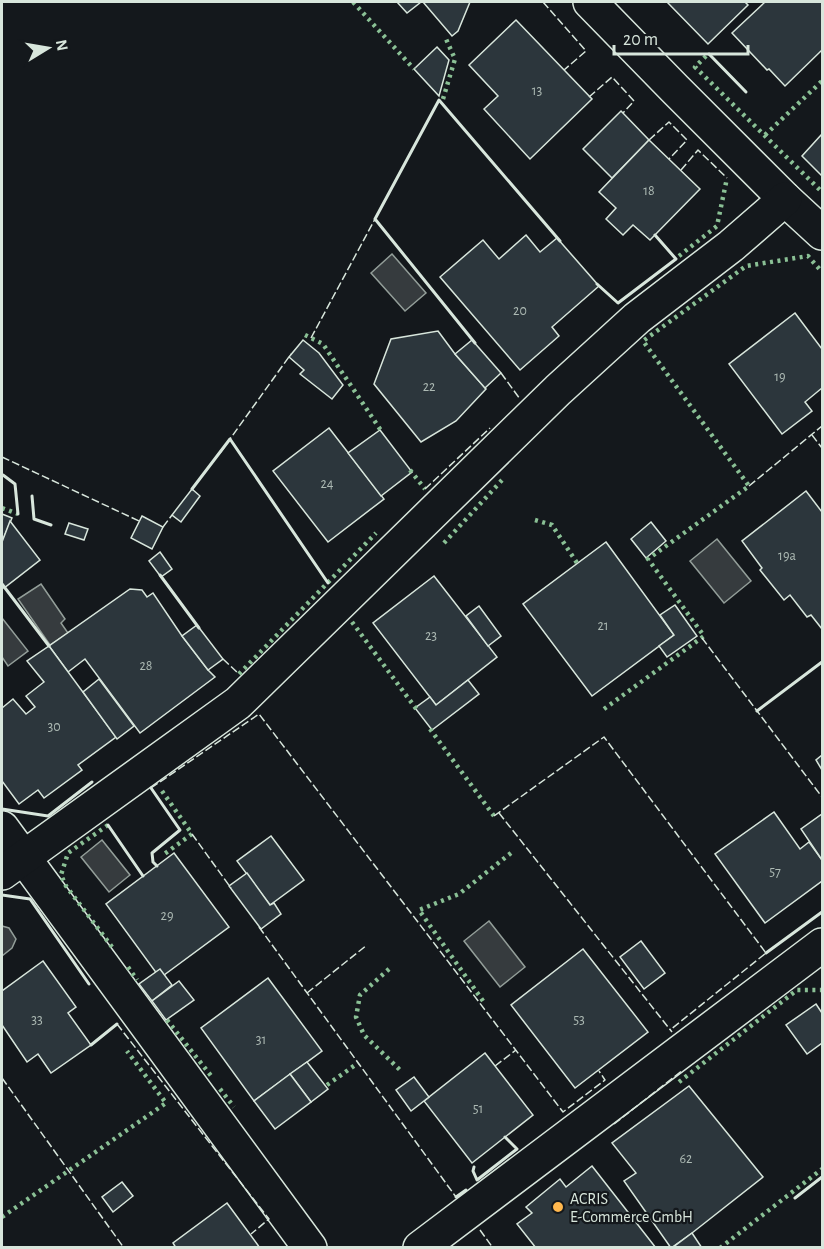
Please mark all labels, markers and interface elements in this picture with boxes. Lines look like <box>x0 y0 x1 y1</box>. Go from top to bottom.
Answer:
north arrow <box>18 18 78 78</box>
scale bar <box>614 18 748 56</box>
text: 20 m <box>623 31 658 49</box>
text: N <box>53 38 71 52</box>
house number: 13 <box>532 84 543 98</box>
house number: 18 <box>643 184 655 198</box>
house number: 20 <box>513 304 527 318</box>
house number: 19 <box>774 370 786 384</box>
house number: 22 <box>423 380 435 394</box>
house number: 24 <box>320 477 334 491</box>
house number: 19a <box>778 549 796 563</box>
house number: 21 <box>597 619 609 633</box>
house number: 23 <box>425 629 437 643</box>
house number: 28 <box>139 659 153 673</box>
house number: 30 <box>47 720 61 734</box>
house number: 57 <box>769 865 781 879</box>
house number: 29 <box>161 909 173 923</box>
house number: 33 <box>31 1013 43 1027</box>
house number: 53 <box>573 1013 585 1027</box>
house number: 31 <box>256 1033 266 1047</box>
house number: 51 <box>473 1102 483 1116</box>
house number: 62 <box>680 1152 692 1166</box>
place label: ACRIS E-Commerce GmbH <box>570 1191 693 1225</box>
marker: ACRIS E-Commerce GmbH <box>551 1200 565 1214</box>

